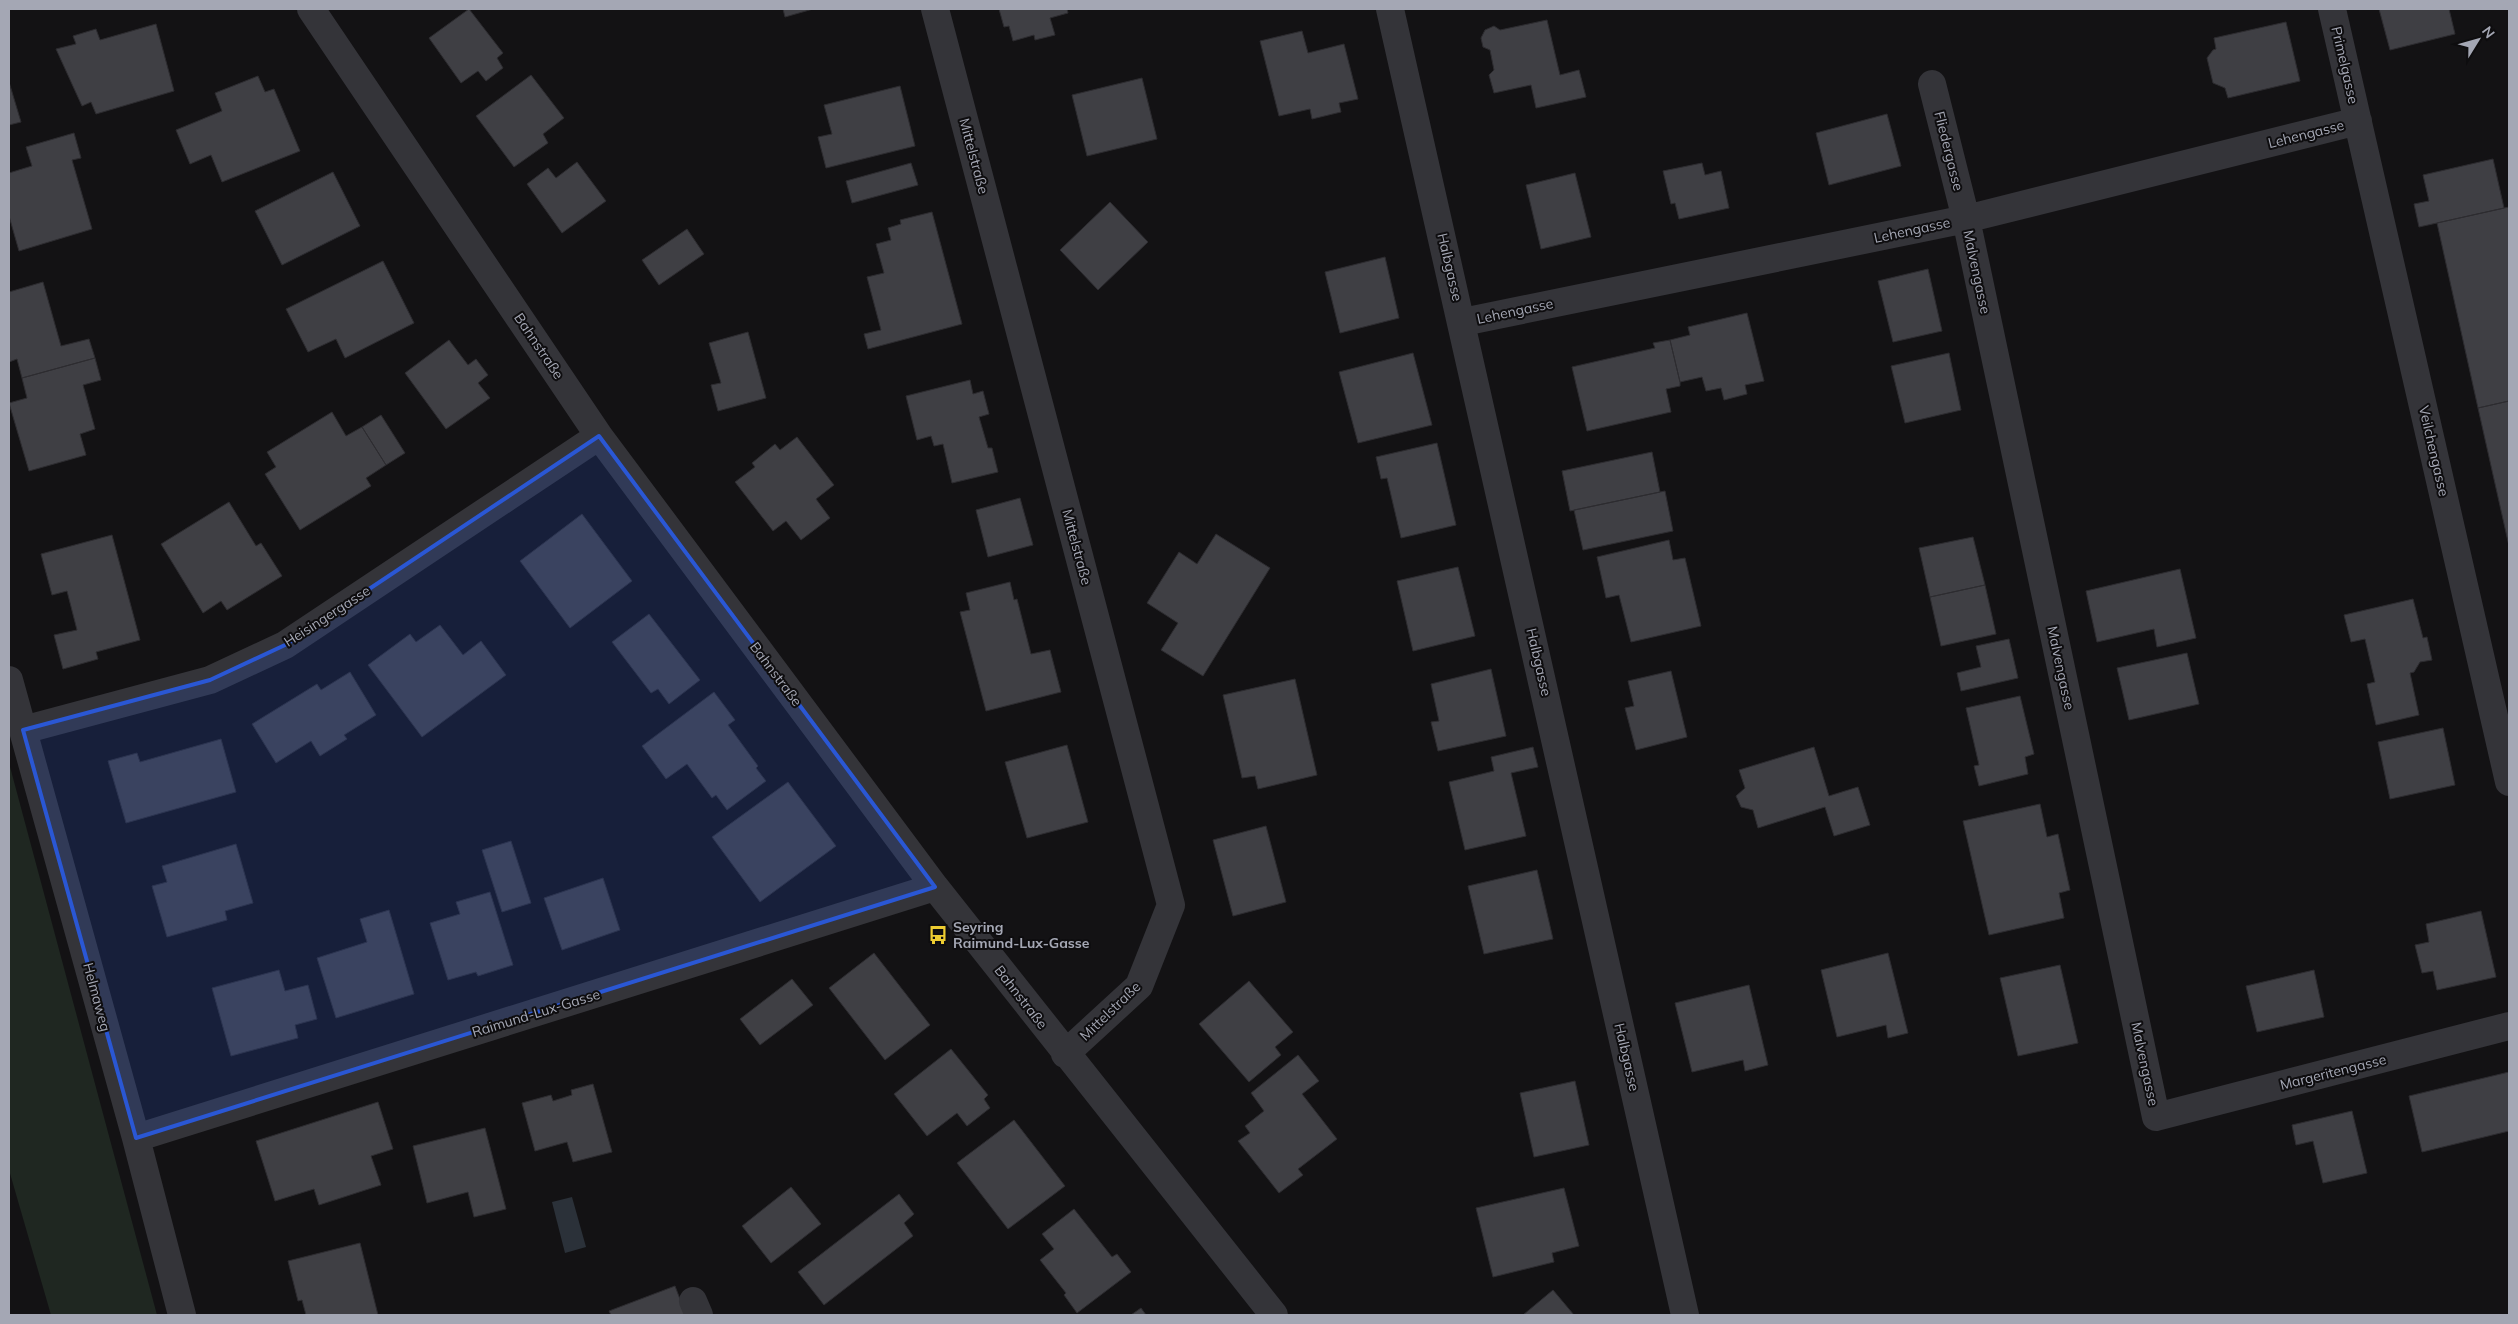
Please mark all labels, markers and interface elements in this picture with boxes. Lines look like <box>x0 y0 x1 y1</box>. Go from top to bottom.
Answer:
north arrow <box>2453 15 2503 65</box>
text: N <box>2478 23 2499 42</box>
street label: Primelgasse <box>2327 24 2363 106</box>
street label: Fliedergasse <box>1930 109 1968 193</box>
street label: Mittelstraße <box>955 116 993 196</box>
street label: Lehengasse <box>2266 116 2346 152</box>
street label: Lehengasse <box>1872 213 1952 247</box>
street label: Malvengasse <box>1959 228 1995 316</box>
street label: Halbgasse <box>1433 231 1467 303</box>
street label: Lehengasse <box>1475 294 1555 328</box>
street label: Bahnstraße <box>510 309 568 383</box>
street label: Veilchengasse <box>2415 404 2453 498</box>
street label: Mittelstraße <box>1058 507 1096 587</box>
street label: Heisingergasse <box>280 581 374 651</box>
street label: Malvengasse <box>2043 624 2079 712</box>
street label: Halbgasse <box>1522 626 1556 698</box>
street label: Bahnstraße <box>746 638 806 710</box>
place label: Seyring Raimund-Lux-Gasse <box>953 918 1090 952</box>
bus stop icon: Seyring Raimund-Lux-Gasse <box>927 924 949 946</box>
street label: Helmaweg <box>79 961 115 1033</box>
street label: Bahnstraße <box>991 962 1051 1032</box>
street label: Mittelstraße <box>1076 978 1144 1044</box>
street label: Raimund-Lux-Gasse <box>470 985 602 1041</box>
street label: Malvengasse <box>2127 1020 2163 1108</box>
street label: Halbgasse <box>1610 1021 1644 1093</box>
street label: Margeritengasse <box>2278 1050 2388 1094</box>

